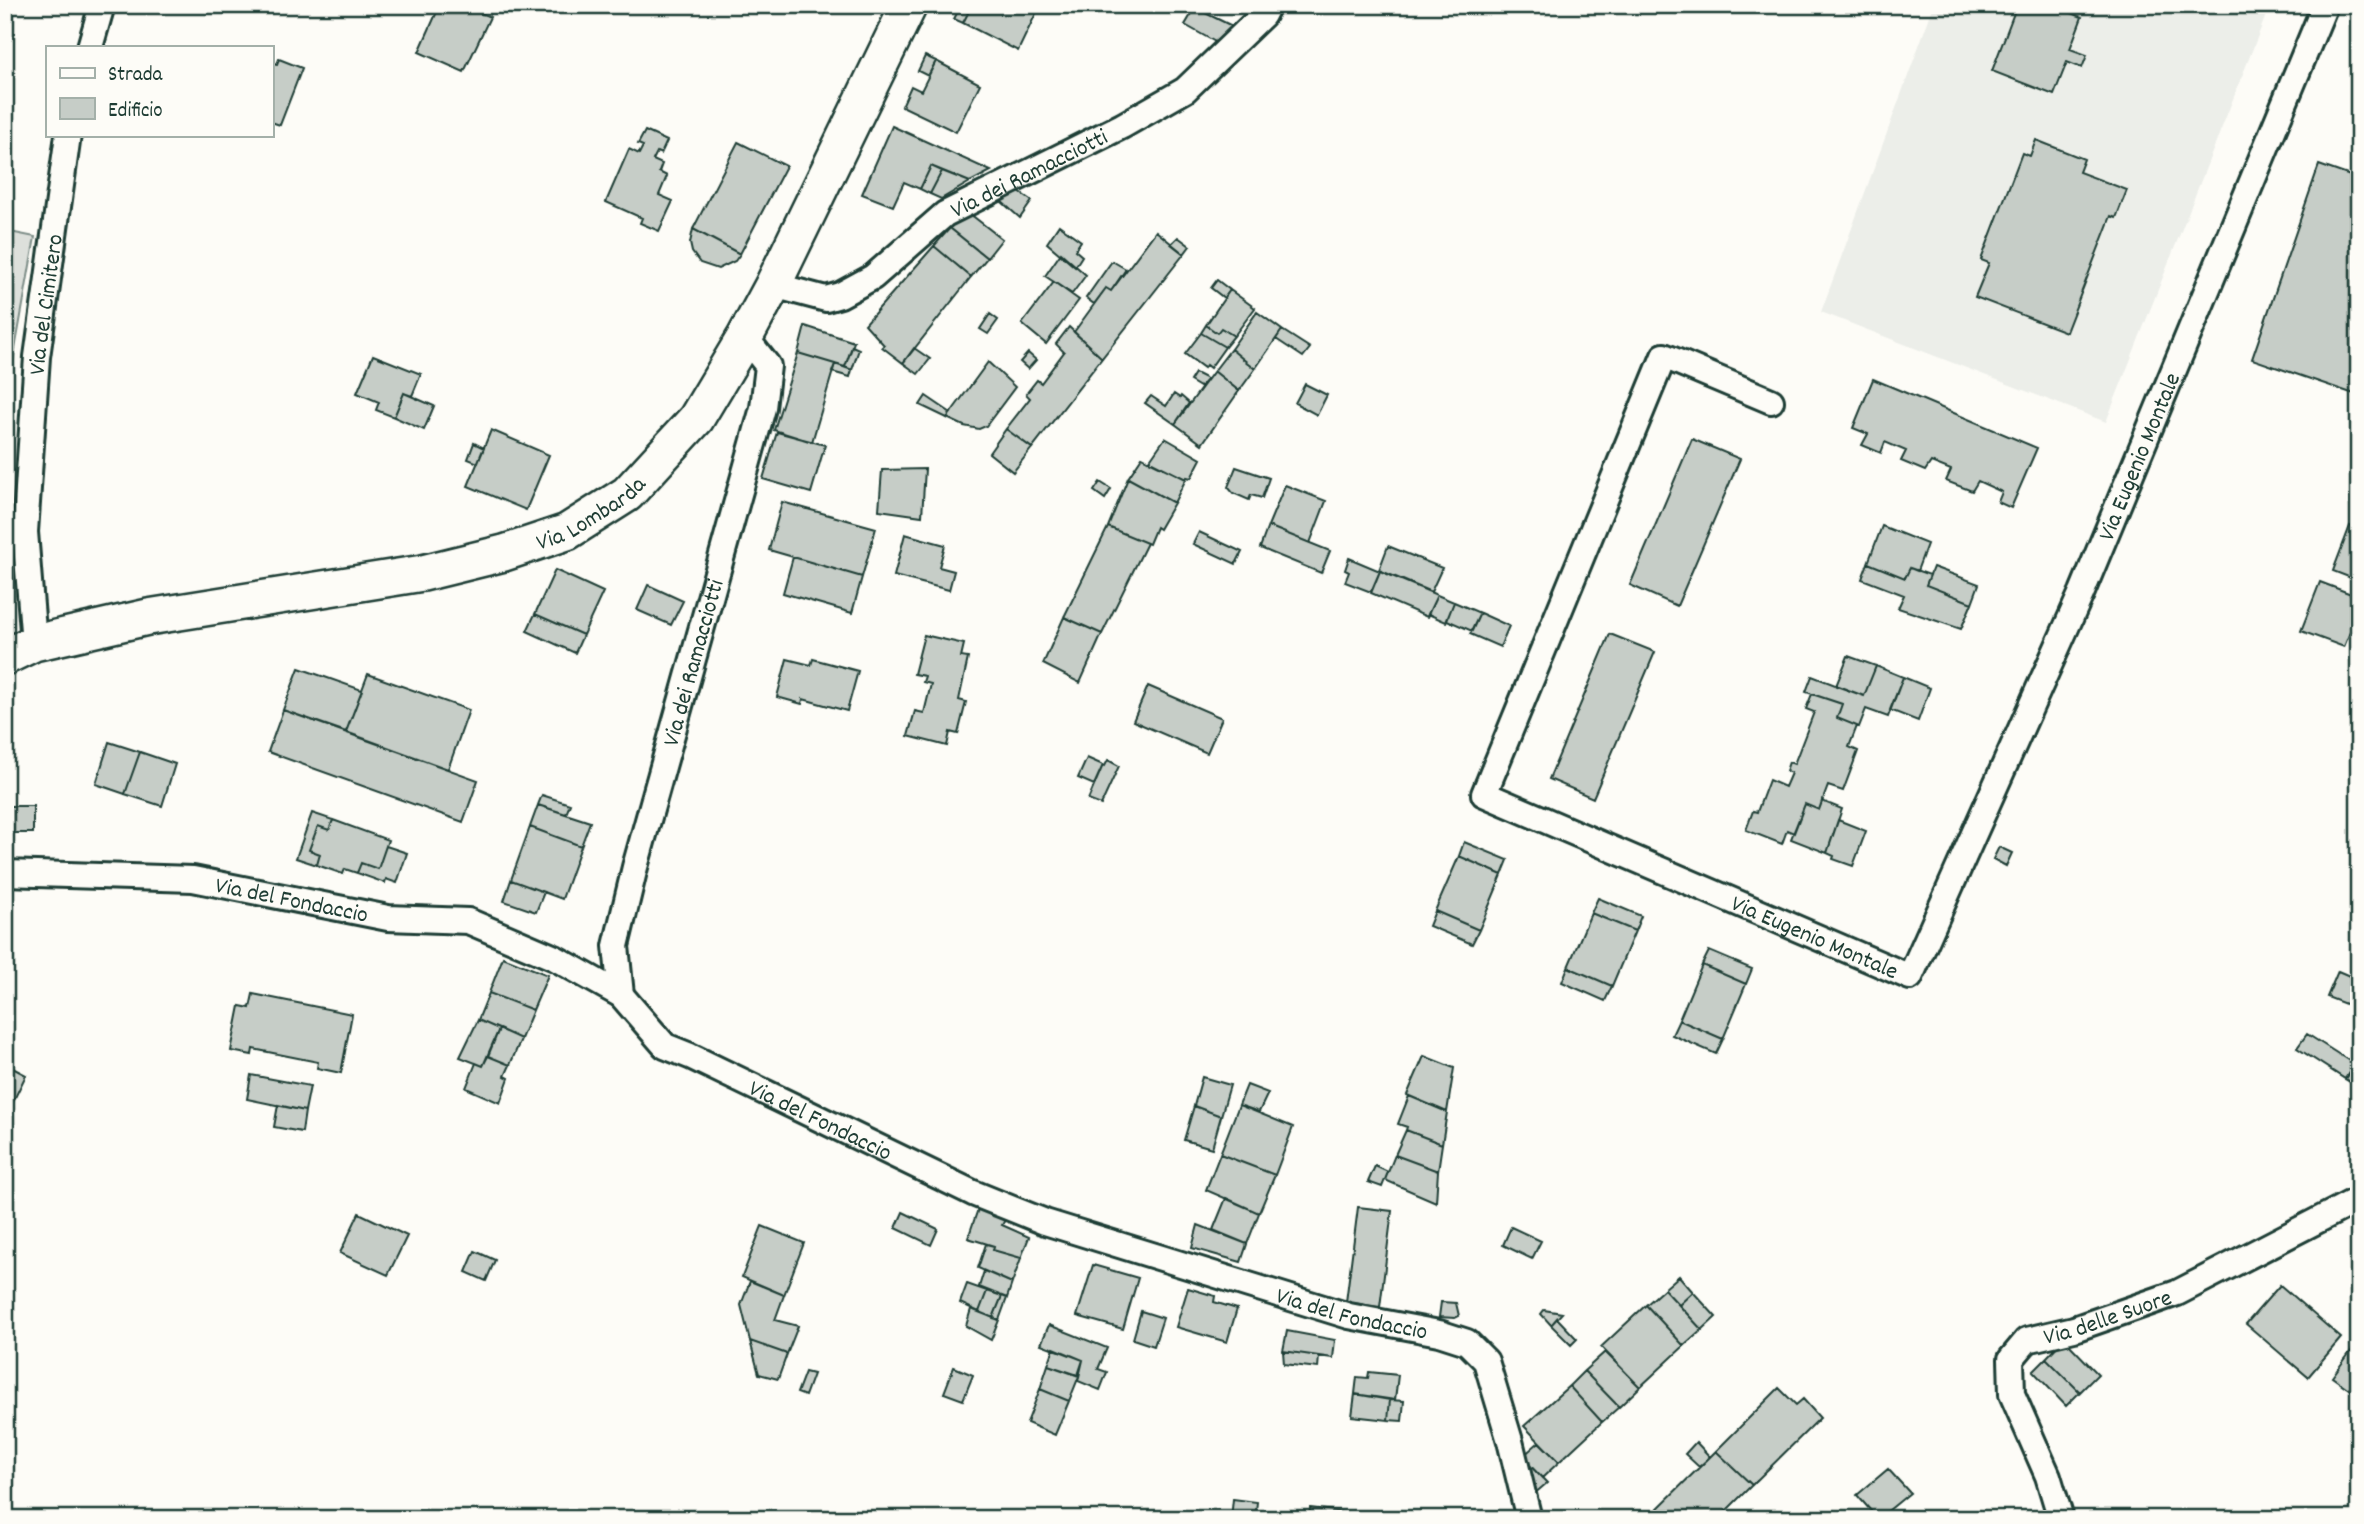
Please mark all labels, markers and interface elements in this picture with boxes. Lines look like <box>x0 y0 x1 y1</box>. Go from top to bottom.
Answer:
legend <box>46 46 273 136</box>
text: Strada <box>108 61 163 91</box>
text: Edificio <box>108 97 163 127</box>
street label: Via dei Ramacciotti <box>945 122 1114 229</box>
street label: Via del Cimitero <box>22 232 74 376</box>
street label: Via Eugenio Montale <box>2091 368 2191 546</box>
street label: Via Lombarda <box>532 469 656 561</box>
street label: Via dei Ramacciotti <box>656 576 734 750</box>
street label: Via del Fondaccio <box>212 870 371 934</box>
street label: Via Eugenio Montale <box>1725 888 1903 990</box>
street label: Via del Fondaccio <box>742 1073 897 1171</box>
street label: Via del Fondaccio <box>1271 1280 1430 1350</box>
street label: Via delle Suore <box>2040 1282 2177 1356</box>

